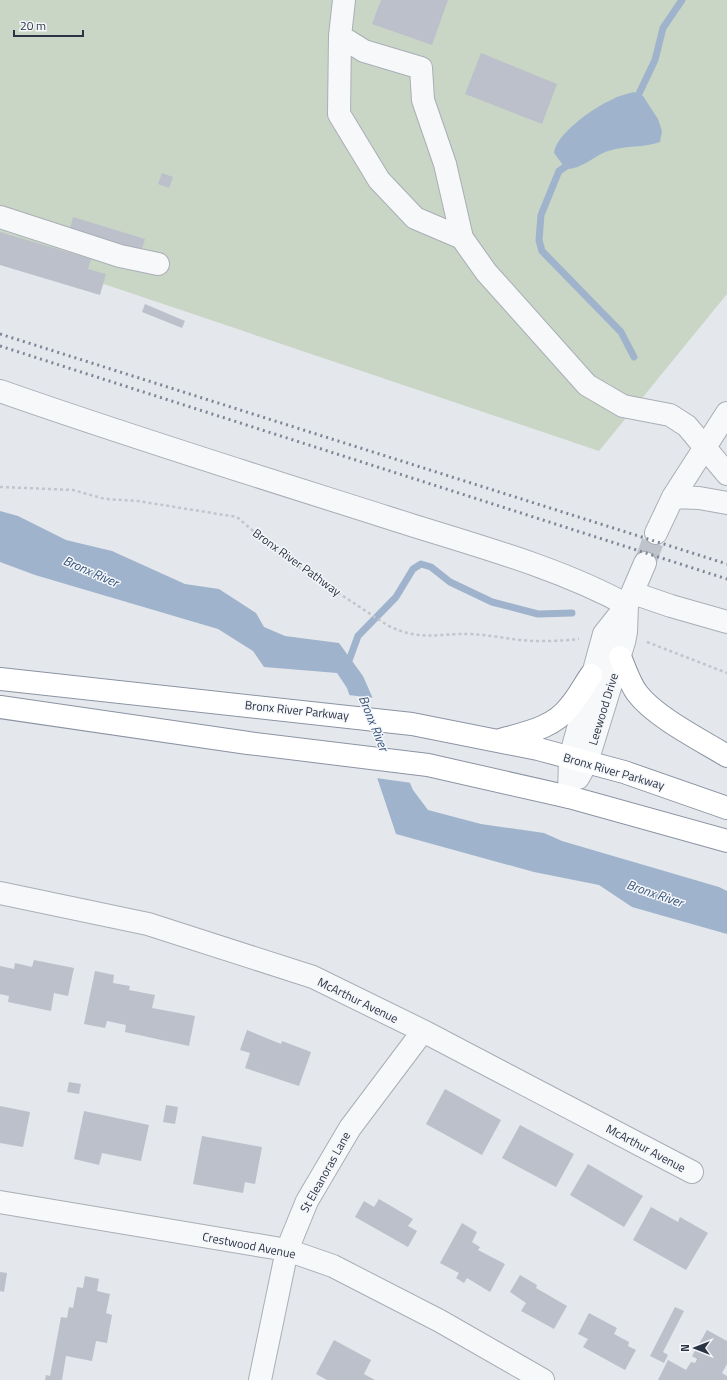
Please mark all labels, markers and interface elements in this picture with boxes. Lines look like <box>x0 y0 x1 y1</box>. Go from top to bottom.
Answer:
scale bar <box>14 12 83 38</box>
text: 20 m <box>20 16 46 35</box>
street label: Bronx River Pathway <box>249 523 345 601</box>
water label: Bronx River <box>60 550 124 593</box>
street label: Leewood Drive <box>583 670 623 748</box>
water label: Bronx River <box>354 692 395 756</box>
street label: Bronx River Parkway <box>244 695 350 725</box>
street label: Bronx River Parkway <box>561 747 667 795</box>
water label: Bronx River <box>624 874 688 913</box>
street label: McArthur Avenue <box>314 972 402 1028</box>
street label: McArthur Avenue <box>603 1119 689 1177</box>
street label: St Eleanoras Lane <box>295 1128 355 1216</box>
street label: Crestwood Avenue <box>201 1227 297 1263</box>
north arrow <box>675 1328 715 1368</box>
text: N <box>677 1344 693 1352</box>

